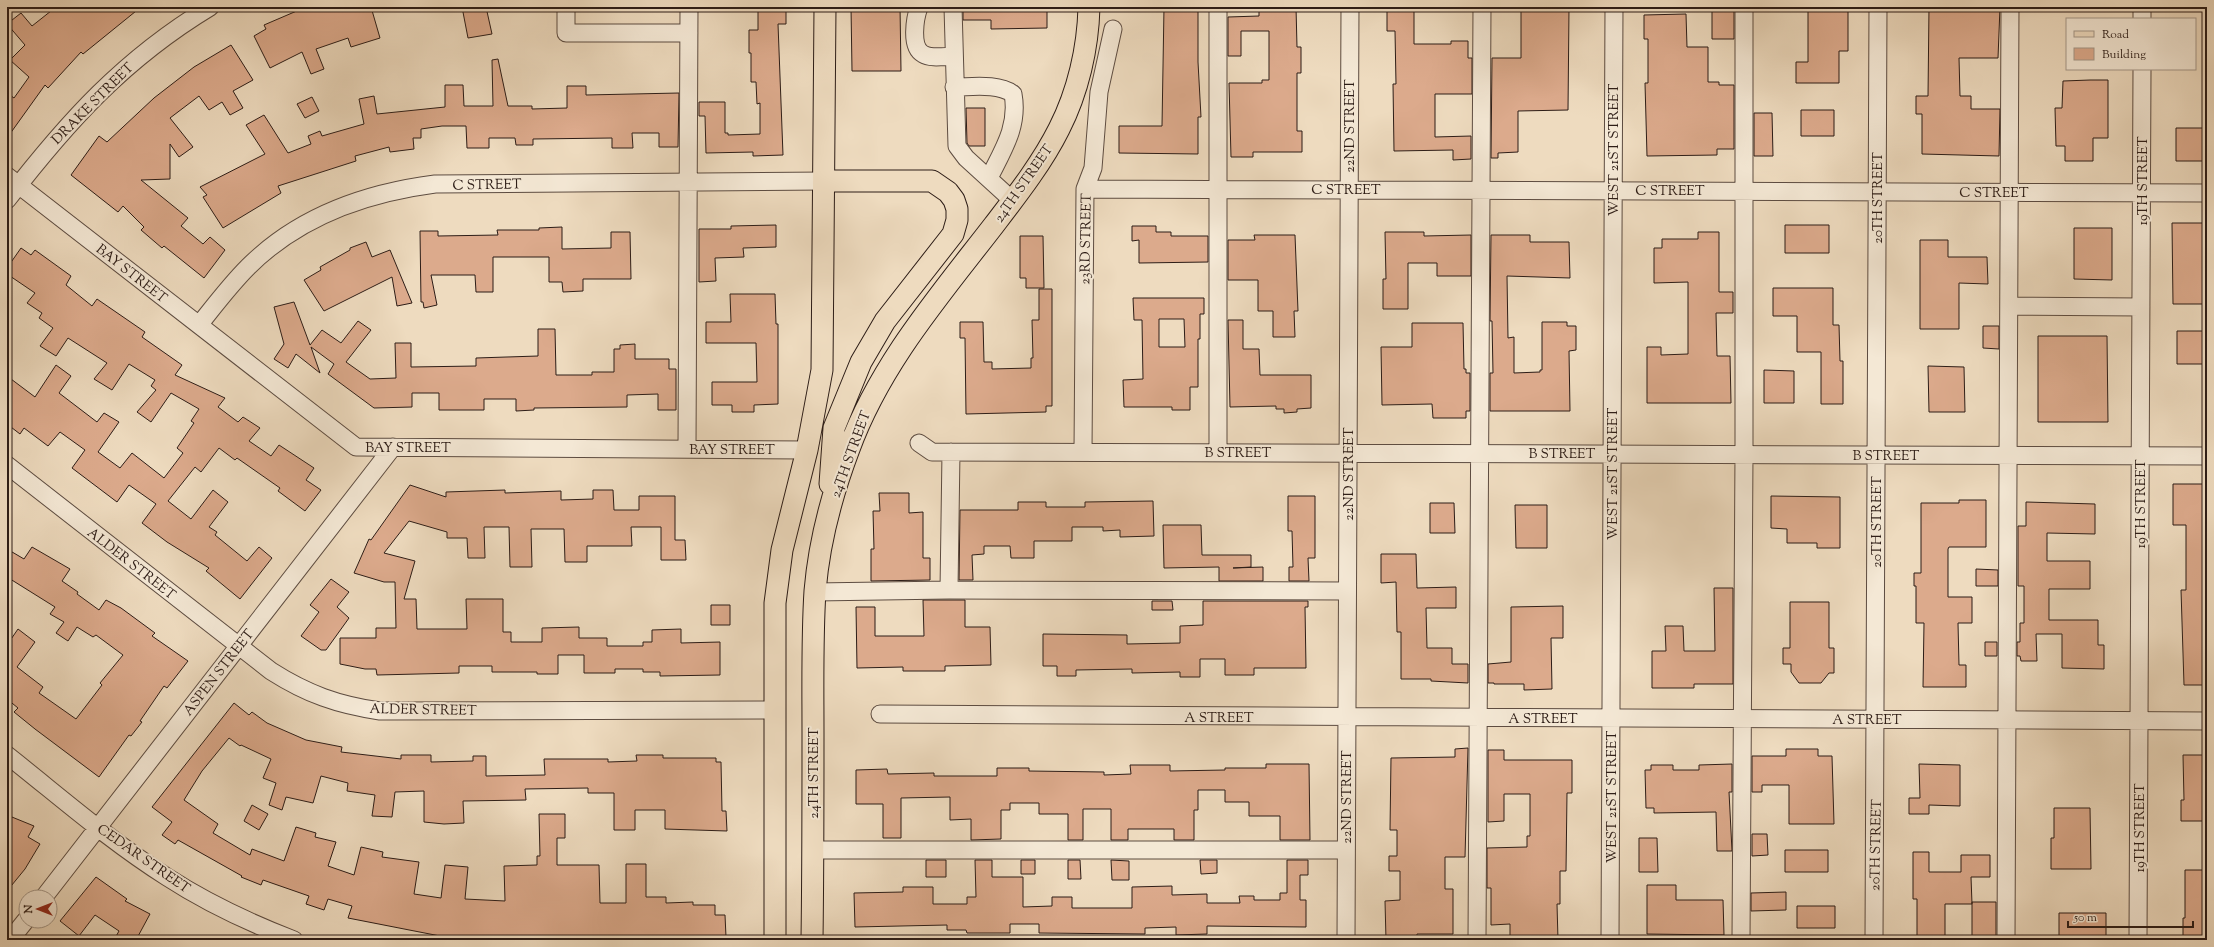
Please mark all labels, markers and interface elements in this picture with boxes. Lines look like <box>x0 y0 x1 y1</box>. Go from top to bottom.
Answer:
legend <box>2066 18 2196 70</box>
text: Road <box>2102 26 2129 44</box>
text: Building <box>2102 46 2146 64</box>
street label: DRAKE STREET <box>48 59 139 150</box>
street label: 22ND STREET <box>1341 79 1361 173</box>
street label: WEST 21ST STREET <box>1605 84 1625 216</box>
street label: 19TH STREET <box>2134 136 2154 226</box>
street label: 24TH STREET <box>990 141 1059 227</box>
street label: 20TH STREET <box>1869 152 1889 244</box>
street label: C STREET <box>452 175 522 197</box>
street label: C STREET <box>1311 181 1381 201</box>
street label: C STREET <box>1635 182 1705 202</box>
street label: C STREET <box>1959 184 2029 204</box>
street label: 23RD STREET <box>1076 193 1098 285</box>
street label: BAY STREET <box>91 240 171 309</box>
street label: 24TH STREET <box>827 408 877 501</box>
street label: WEST 21ST STREET <box>1604 408 1624 540</box>
street label: 22ND STREET <box>1340 427 1360 521</box>
street label: BAY STREET <box>365 439 451 459</box>
street label: BAY STREET <box>689 441 775 461</box>
street label: B STREET <box>1205 444 1272 464</box>
street label: B STREET <box>1529 445 1596 465</box>
street label: B STREET <box>1853 447 1920 467</box>
street label: 19TH STREET <box>2132 459 2152 549</box>
street label: 20TH STREET <box>1868 476 1888 568</box>
street label: ALDER STREET <box>82 524 179 606</box>
street label: ASPEN STREET <box>179 626 260 721</box>
street label: ALDER STREET <box>369 700 477 722</box>
street label: A STREET <box>1184 709 1254 729</box>
street label: A STREET <box>1508 710 1578 730</box>
street label: A STREET <box>1832 711 1902 731</box>
street label: 24TH STREET <box>805 727 825 819</box>
street label: WEST 21ST STREET <box>1603 731 1623 863</box>
street label: 22ND STREET <box>1338 750 1358 844</box>
street label: 19TH STREET <box>2131 783 2151 873</box>
street label: 20TH STREET <box>1866 799 1888 891</box>
street label: CEDAR STREET <box>92 820 194 899</box>
north arrow <box>18 889 58 929</box>
scale bar <box>2068 903 2193 929</box>
text: N <box>21 904 37 914</box>
text: 50 m <box>2073 909 2097 927</box>

